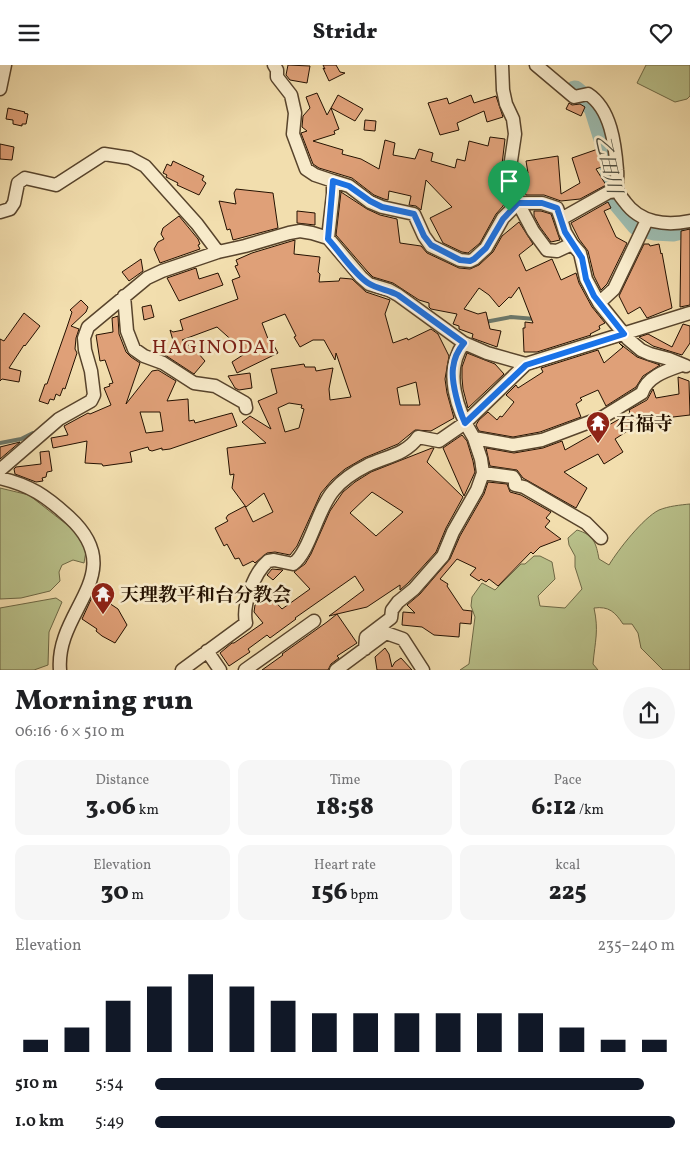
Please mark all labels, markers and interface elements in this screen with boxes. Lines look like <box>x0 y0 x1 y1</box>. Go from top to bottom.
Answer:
text: Stridr <box>313 17 377 48</box>
icon: menu <box>15 19 43 47</box>
icon: heart <box>647 19 675 47</box>
water label: 乙田川 <box>587 132 628 199</box>
pin <box>488 160 530 211</box>
icon: arrive <box>495 167 523 195</box>
district label: HAGINODAI <box>152 334 276 362</box>
temple icon: 石福寺 <box>585 410 611 444</box>
place label: 石福寺 <box>616 412 673 438</box>
temple icon: 天理教平和台分教会 <box>90 581 116 615</box>
place label: 天理教平和台分教会 <box>120 583 291 609</box>
text: Morning run <box>15 682 193 721</box>
button: share <box>623 687 675 739</box>
text: 06:16 · 6 × 510 m <box>15 721 125 743</box>
text: Distance <box>96 771 149 790</box>
text: Time <box>330 771 360 790</box>
text: Pace <box>554 771 582 790</box>
text: 3.06 <box>86 790 136 825</box>
text: 18:58 <box>316 790 374 825</box>
text: 6:12 <box>531 790 576 825</box>
text: km <box>136 801 159 820</box>
text: /km <box>576 801 604 820</box>
text: Elevation <box>93 856 151 875</box>
text: Heart rate <box>314 856 376 875</box>
text: kcal <box>555 856 580 875</box>
text: 30 <box>101 875 129 910</box>
text: 156 <box>311 875 348 910</box>
text: 225 <box>549 875 586 910</box>
text: m <box>129 886 144 905</box>
text: bpm <box>348 886 379 905</box>
text: Elevation <box>15 935 82 957</box>
text: 235–240 m <box>598 935 675 957</box>
text: 510 m <box>15 1073 58 1095</box>
text: 5:54 <box>95 1073 124 1095</box>
text: 1.0 km <box>15 1111 64 1133</box>
text: 5:49 <box>95 1111 124 1133</box>

